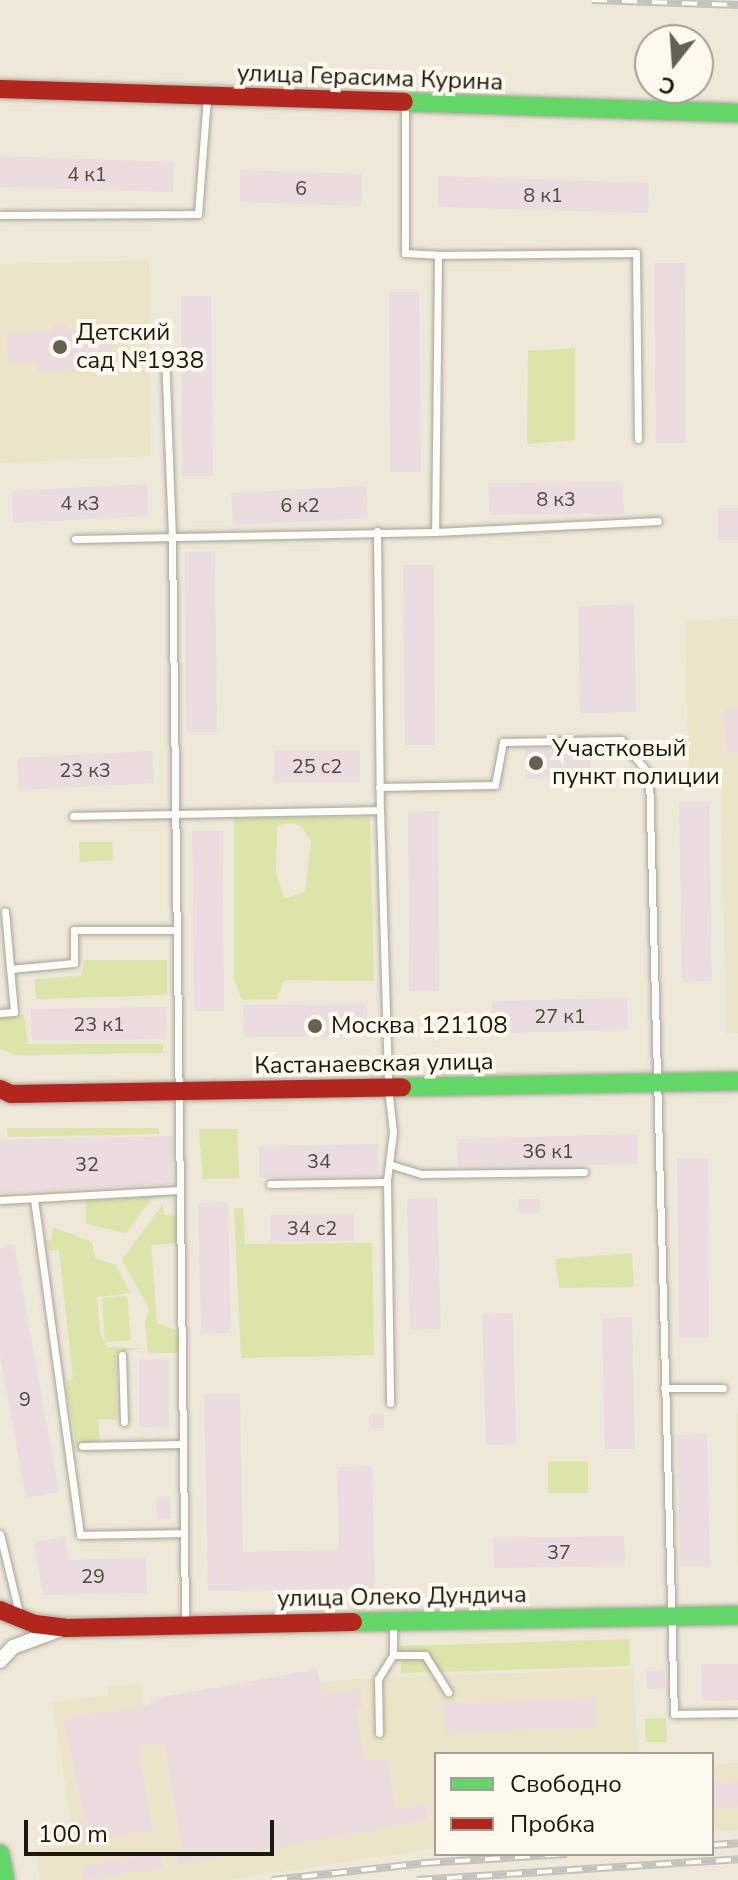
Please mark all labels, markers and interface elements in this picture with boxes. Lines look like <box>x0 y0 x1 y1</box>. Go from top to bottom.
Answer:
north arrow <box>634 24 714 104</box>
street label: улица Герасима Курина <box>236 59 504 97</box>
text: С <box>656 69 679 102</box>
house number: 4 к1 <box>67 162 107 186</box>
house number: 6 <box>295 176 307 200</box>
house number: 8 к1 <box>523 183 563 207</box>
place label: Детский сад №1938 <box>76 319 204 375</box>
marker: Детский сад №1938 <box>51 338 69 356</box>
house number: 8 к3 <box>536 487 576 511</box>
house number: 4 к3 <box>60 491 100 515</box>
house number: 6 к2 <box>280 493 320 517</box>
place label: Участковый пункт полиции <box>552 735 720 791</box>
house number: 25 с2 <box>292 754 342 778</box>
marker: Участковый пункт полиции <box>527 754 545 772</box>
house number: 23 к3 <box>59 758 111 782</box>
house number: 27 к1 <box>534 1004 586 1028</box>
house number: 23 к1 <box>73 1012 125 1036</box>
place label: Москва 121108 <box>331 1012 508 1040</box>
marker: Москва 121108 <box>306 1017 324 1035</box>
street label: Кастанаевская улица <box>254 1048 494 1080</box>
house number: 36 к1 <box>522 1139 574 1163</box>
house number: 34 <box>307 1149 331 1173</box>
house number: 32 <box>75 1152 99 1176</box>
house number: 34 с2 <box>287 1216 337 1240</box>
house number: 9 <box>19 1387 31 1411</box>
house number: 37 <box>547 1540 571 1564</box>
house number: 29 <box>81 1564 105 1588</box>
street label: улица Олеко Дундича <box>277 1580 527 1614</box>
legend <box>434 1752 714 1856</box>
text: Свободно <box>510 1768 622 1800</box>
scale bar <box>28 1804 278 1854</box>
text: Пробка <box>510 1808 595 1840</box>
text: 100 m <box>38 1818 108 1850</box>

